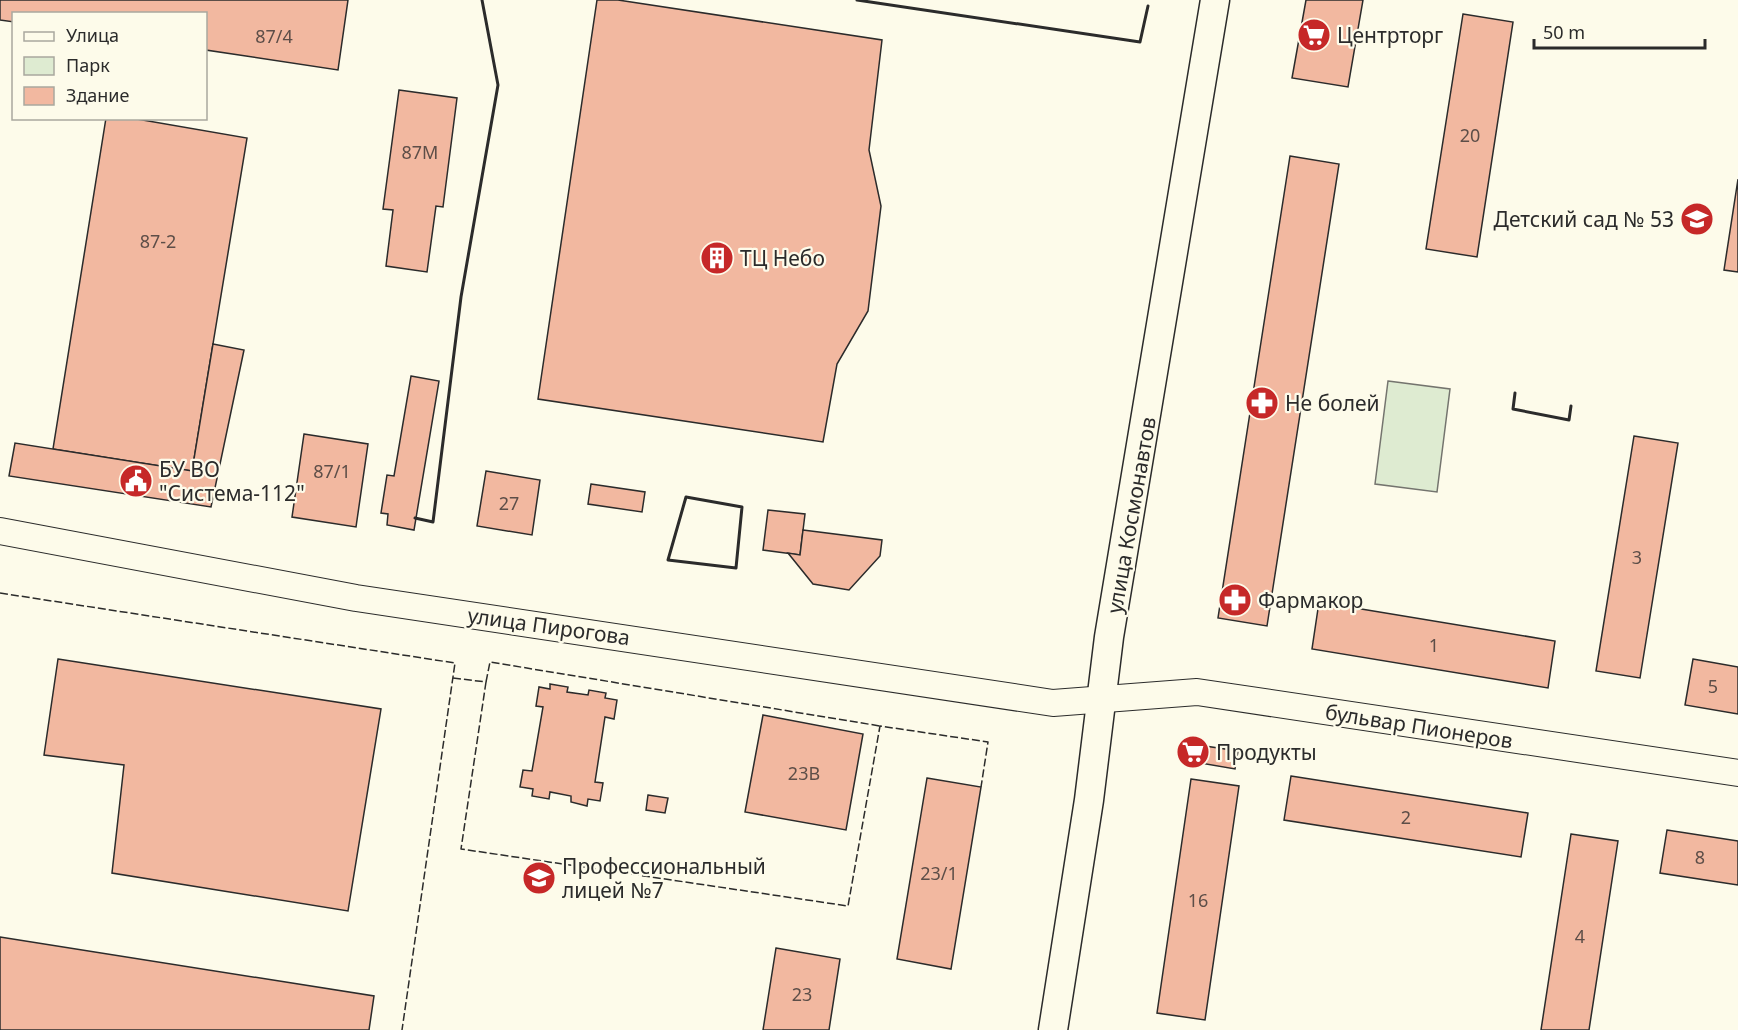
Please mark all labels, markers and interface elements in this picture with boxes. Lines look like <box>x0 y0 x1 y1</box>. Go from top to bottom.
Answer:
legend <box>12 12 207 120</box>
scale bar <box>1534 12 1705 50</box>
supermarket icon: Центрторг <box>1296 17 1332 53</box>
text: 50 m <box>1543 20 1585 44</box>
place label: Центрторг <box>1337 21 1443 49</box>
text: Улица <box>66 23 119 47</box>
house number: 87/4 <box>255 24 293 48</box>
text: Парк <box>66 53 110 77</box>
text: Здание <box>66 83 130 107</box>
house number: 20 <box>1460 123 1480 147</box>
house number: 87М <box>402 140 438 164</box>
school or university icon: Детский сад № 53 <box>1679 201 1715 237</box>
place label: Детский сад № 53 <box>1494 205 1674 233</box>
house number: 87-2 <box>140 229 176 253</box>
building icon: ТЦ Небо <box>699 240 735 276</box>
place label: ТЦ Небо <box>740 244 825 272</box>
pharmacy icon: Не болей <box>1244 385 1280 421</box>
place label: Не болей <box>1285 389 1380 417</box>
street label: улица Космонавтов <box>1100 414 1162 616</box>
place label: БУ ВО "Система-112" <box>159 455 305 507</box>
house number: 87/1 <box>313 459 351 483</box>
public building icon: БУ ВО "Система-112" <box>118 463 154 499</box>
house number: 27 <box>499 491 519 515</box>
house number: 3 <box>1632 545 1642 569</box>
pharmacy icon: Фармакор <box>1217 582 1253 618</box>
place label: Фармакор <box>1258 586 1363 614</box>
street label: улица Пирогова <box>466 601 632 651</box>
house number: 1 <box>1429 633 1439 657</box>
house number: 5 <box>1708 674 1718 698</box>
street label: бульвар Пионеров <box>1323 697 1515 755</box>
supermarket icon: Продукты <box>1175 734 1211 770</box>
place label: Продукты <box>1216 738 1317 766</box>
house number: 23В <box>788 761 820 785</box>
house number: 2 <box>1401 805 1411 829</box>
house number: 8 <box>1695 845 1705 869</box>
place label: Профессиональный лицей №7 <box>562 852 766 904</box>
school or university icon: Профессиональный лицей №7 <box>521 860 557 896</box>
house number: 23/1 <box>920 861 958 885</box>
house number: 16 <box>1188 888 1208 912</box>
house number: 4 <box>1575 924 1585 948</box>
house number: 23 <box>792 982 812 1006</box>

